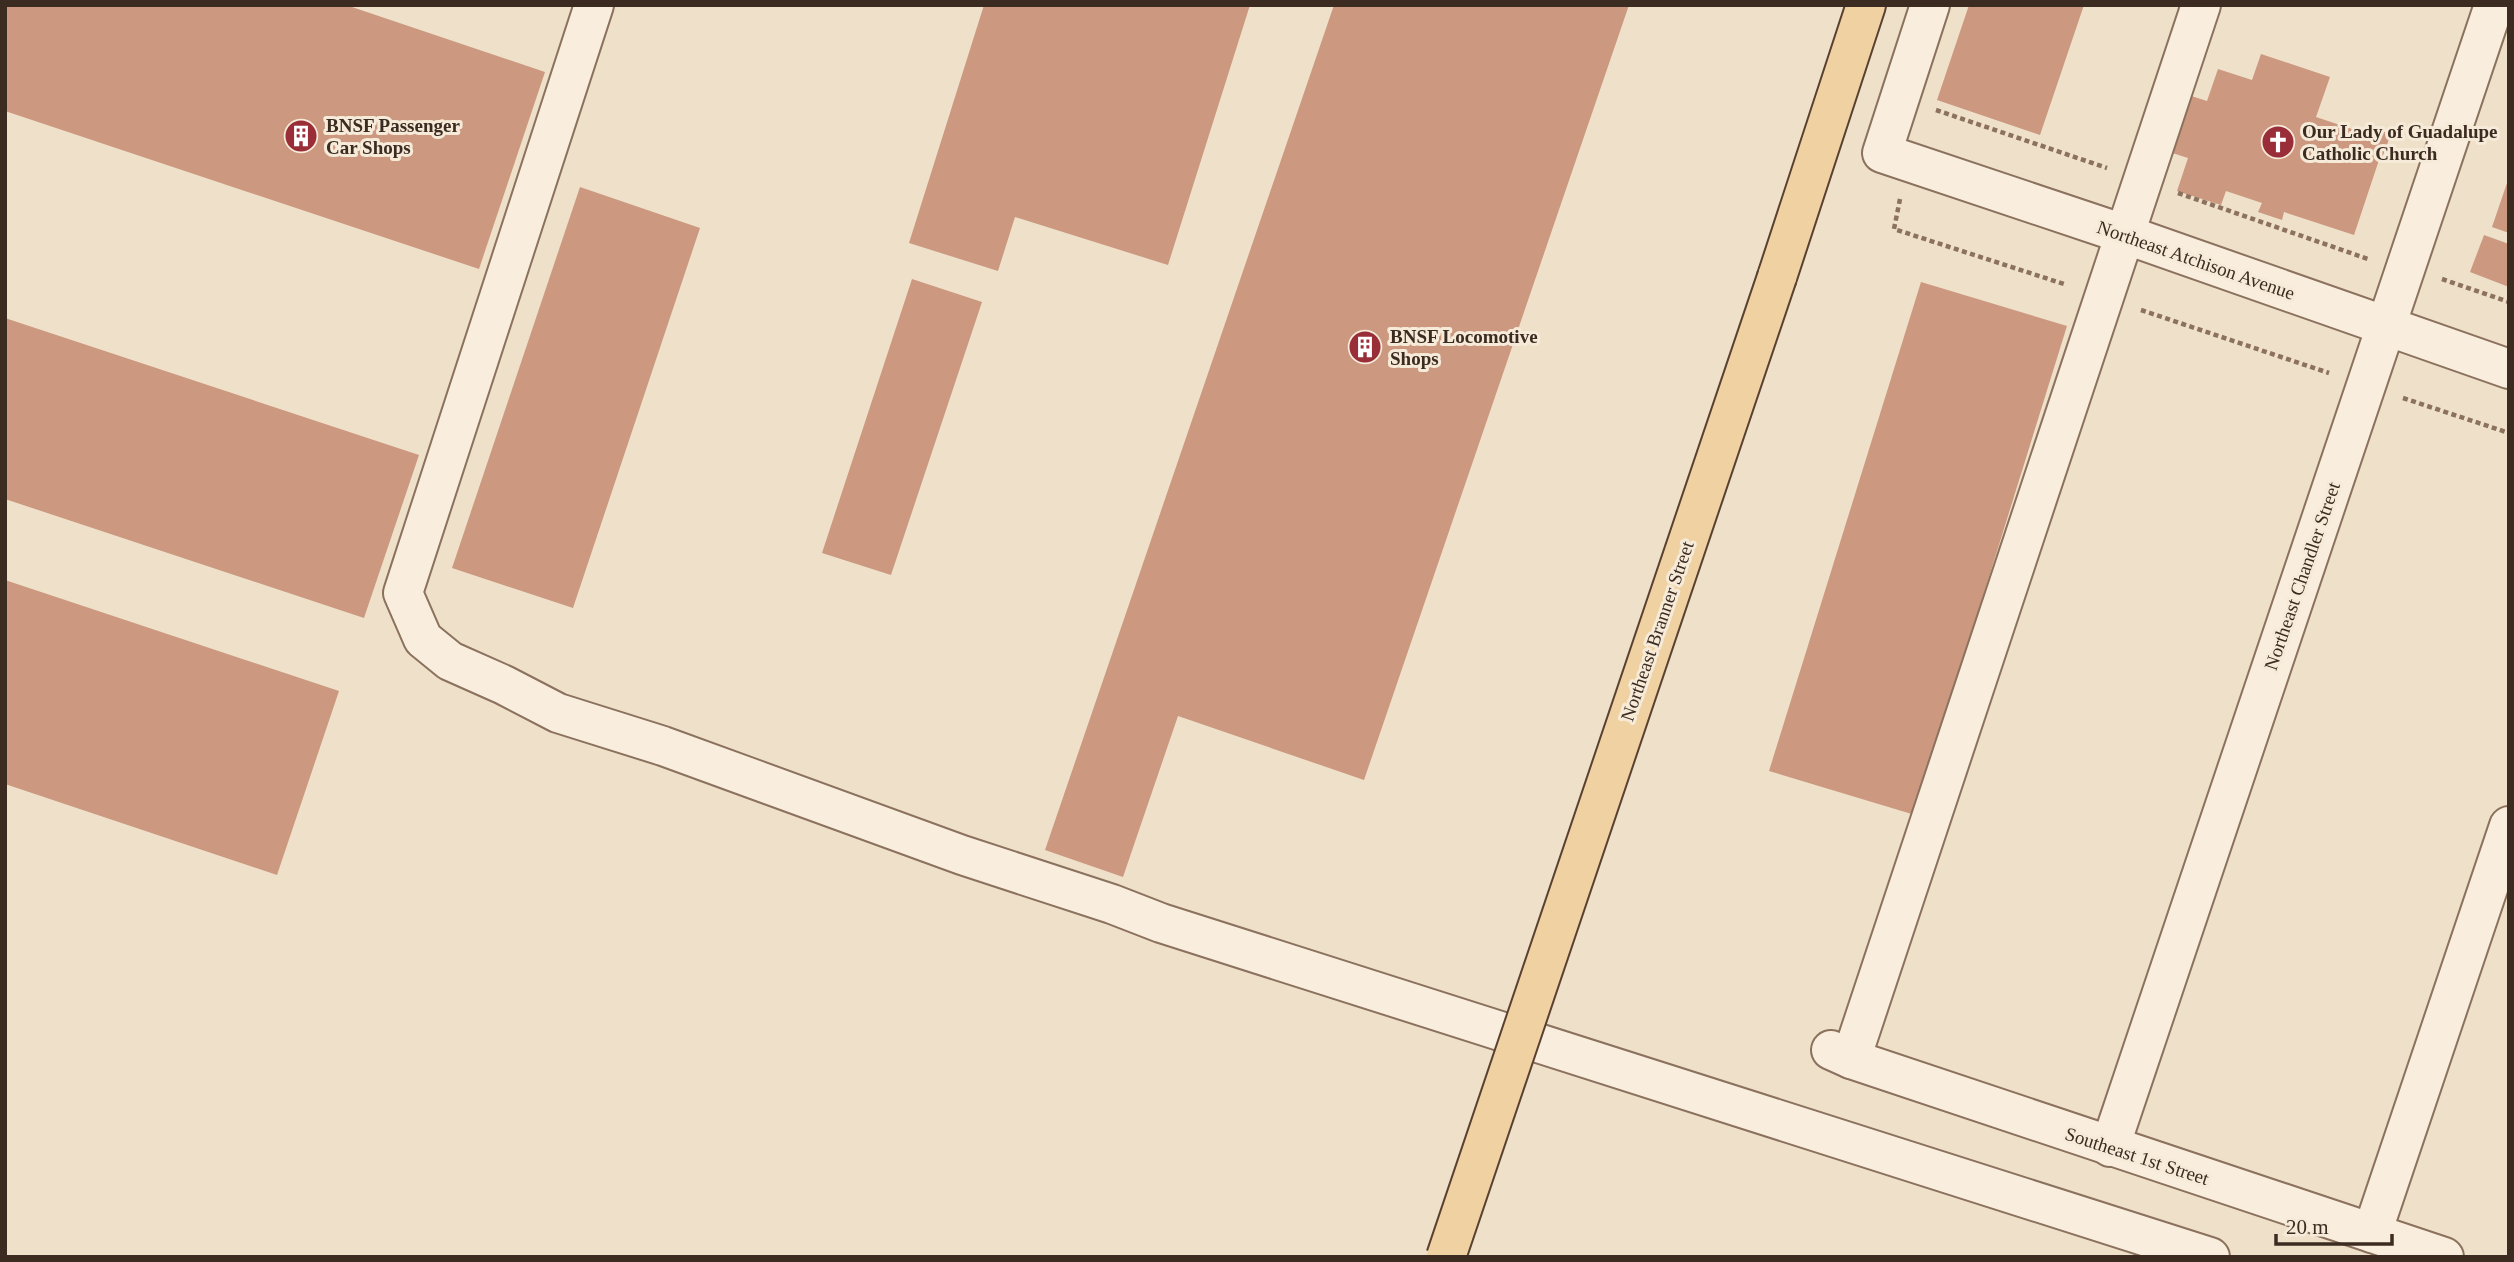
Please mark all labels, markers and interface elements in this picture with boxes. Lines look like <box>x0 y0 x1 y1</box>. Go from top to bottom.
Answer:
place label: BNSF Passenger Car Shops <box>326 115 460 158</box>
building icon: BNSF Passenger Car Shops <box>282 117 320 155</box>
place label: Our Lady of Guadalupe Catholic Church <box>2302 121 2498 164</box>
church icon: Our Lady of Guadalupe Catholic Church <box>2259 123 2297 161</box>
street label: Northeast Atchison Avenue <box>2094 216 2298 304</box>
place label: BNSF Locomotive Shops <box>1390 326 1538 369</box>
building icon: BNSF Locomotive Shops <box>1346 328 1384 366</box>
street label: Northeast Chandler Street <box>2260 479 2344 673</box>
street label: Northeast Branner Street <box>1616 538 1698 724</box>
street label: Southeast 1st Street <box>2062 1123 2212 1189</box>
scale bar <box>2276 1202 2392 1246</box>
text: 20 m <box>2286 1215 2329 1239</box>

